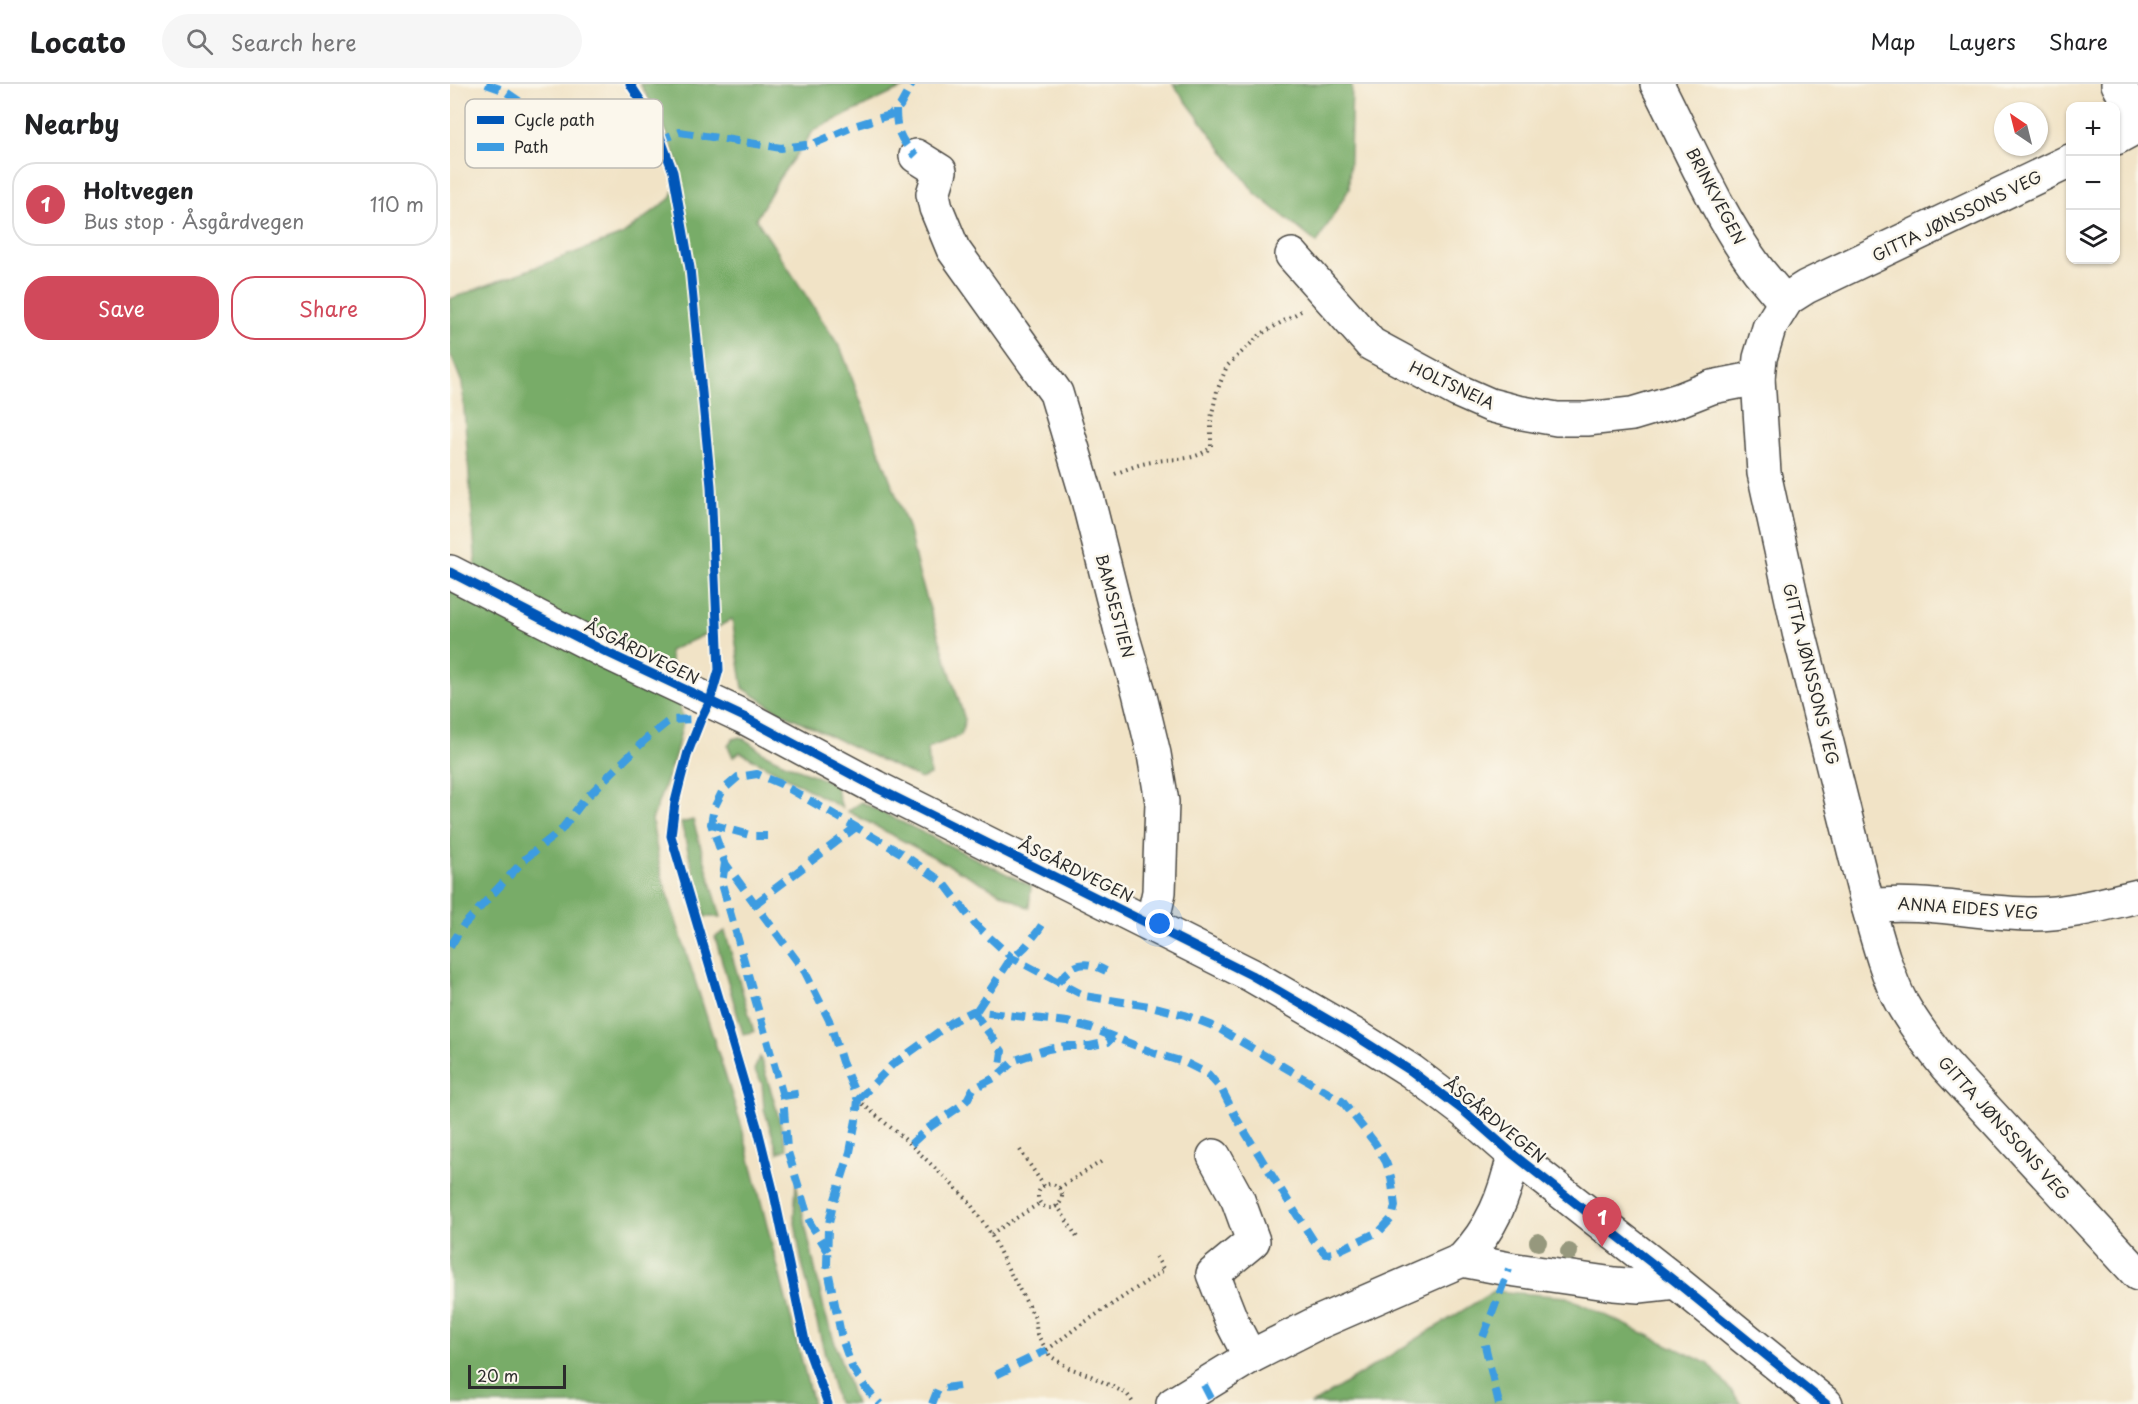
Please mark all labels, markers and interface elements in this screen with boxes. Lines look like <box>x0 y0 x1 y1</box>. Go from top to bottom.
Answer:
search box <box>162 14 582 68</box>
text: Locato <box>30 20 126 63</box>
icon: search <box>183 25 216 58</box>
text: Search here <box>231 25 357 58</box>
text: Map <box>1871 25 1915 57</box>
text: Layers <box>1948 25 2016 57</box>
text: Share <box>2049 25 2108 57</box>
legend <box>465 99 663 168</box>
north arrow <box>1994 102 2048 156</box>
map controls <box>2066 102 2120 264</box>
button: + <box>2066 102 2120 156</box>
text: Nearby <box>24 104 119 143</box>
text: Cycle path <box>514 107 595 131</box>
text: Path <box>514 134 549 158</box>
street label: BRINKVEGEN <box>1681 143 1752 248</box>
button: − <box>2066 156 2120 210</box>
street label: GITTA JØNSSONS VEG <box>1868 164 2045 267</box>
text: Holtvegen <box>83 173 194 206</box>
text: 1 <box>41 189 50 219</box>
text: 110 m <box>370 189 424 219</box>
text: Bus stop · Åsgårdvegen <box>83 206 304 236</box>
button: layers <box>2066 210 2120 264</box>
button: Save <box>24 276 219 340</box>
button: Share <box>231 276 426 340</box>
street label: HOLTSNEIA <box>1406 354 1499 414</box>
street label: BAMSESTIEN <box>1091 551 1141 660</box>
street label: GITTA JØNSSONS VEG <box>1778 581 1846 767</box>
street label: ÅSGÅRDVEGEN <box>581 613 704 689</box>
street label: ÅSGÅRDVEGEN <box>1015 831 1138 907</box>
street label: ANNA EIDES VEG <box>1897 890 2039 924</box>
your location <box>1145 909 1174 938</box>
street label: GITTA JØNSSONS VEG <box>1934 1050 2076 1204</box>
street label: ÅSGÅRDVEGEN <box>1440 1071 1552 1168</box>
pin: 1 <box>1582 1198 1622 1247</box>
scale bar <box>468 1362 566 1390</box>
text: 20 m <box>477 1363 518 1387</box>

